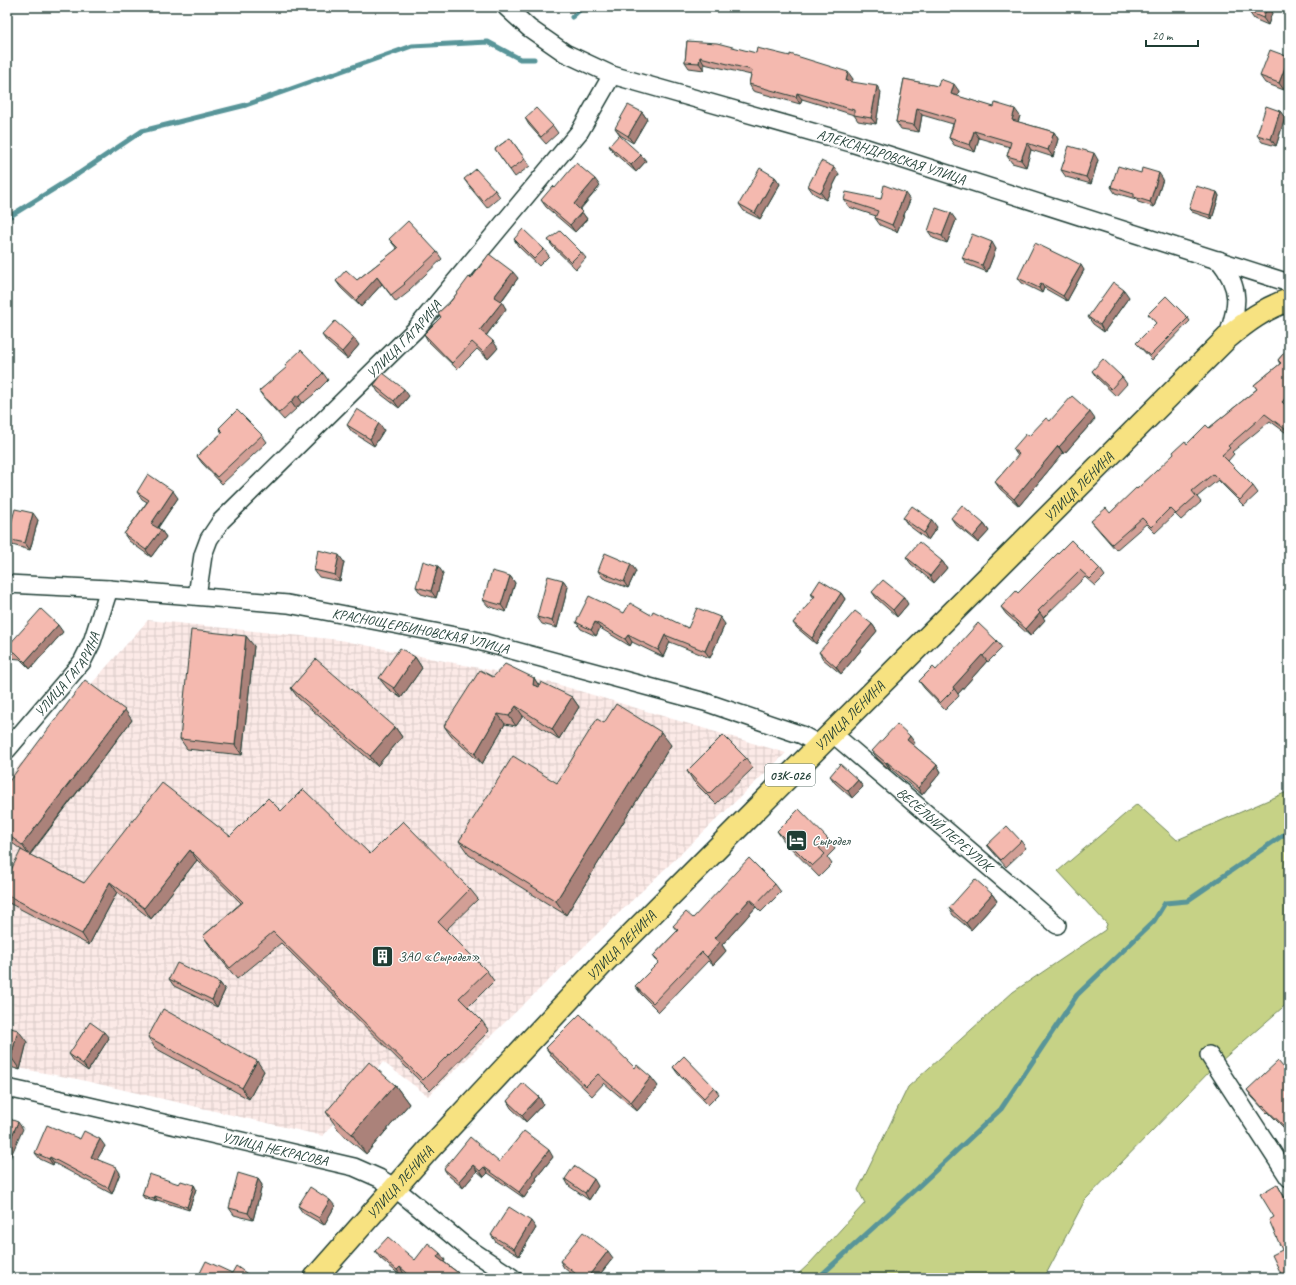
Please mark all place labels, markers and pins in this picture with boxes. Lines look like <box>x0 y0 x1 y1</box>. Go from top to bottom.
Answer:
hotel icon: Сыродел <box>784 827 810 853</box>
place label: Сыродел <box>812 832 851 849</box>
building icon: ЗАО «Сыродел» <box>369 943 395 969</box>
place label: ЗАО «Сыродел» <box>398 948 480 965</box>

